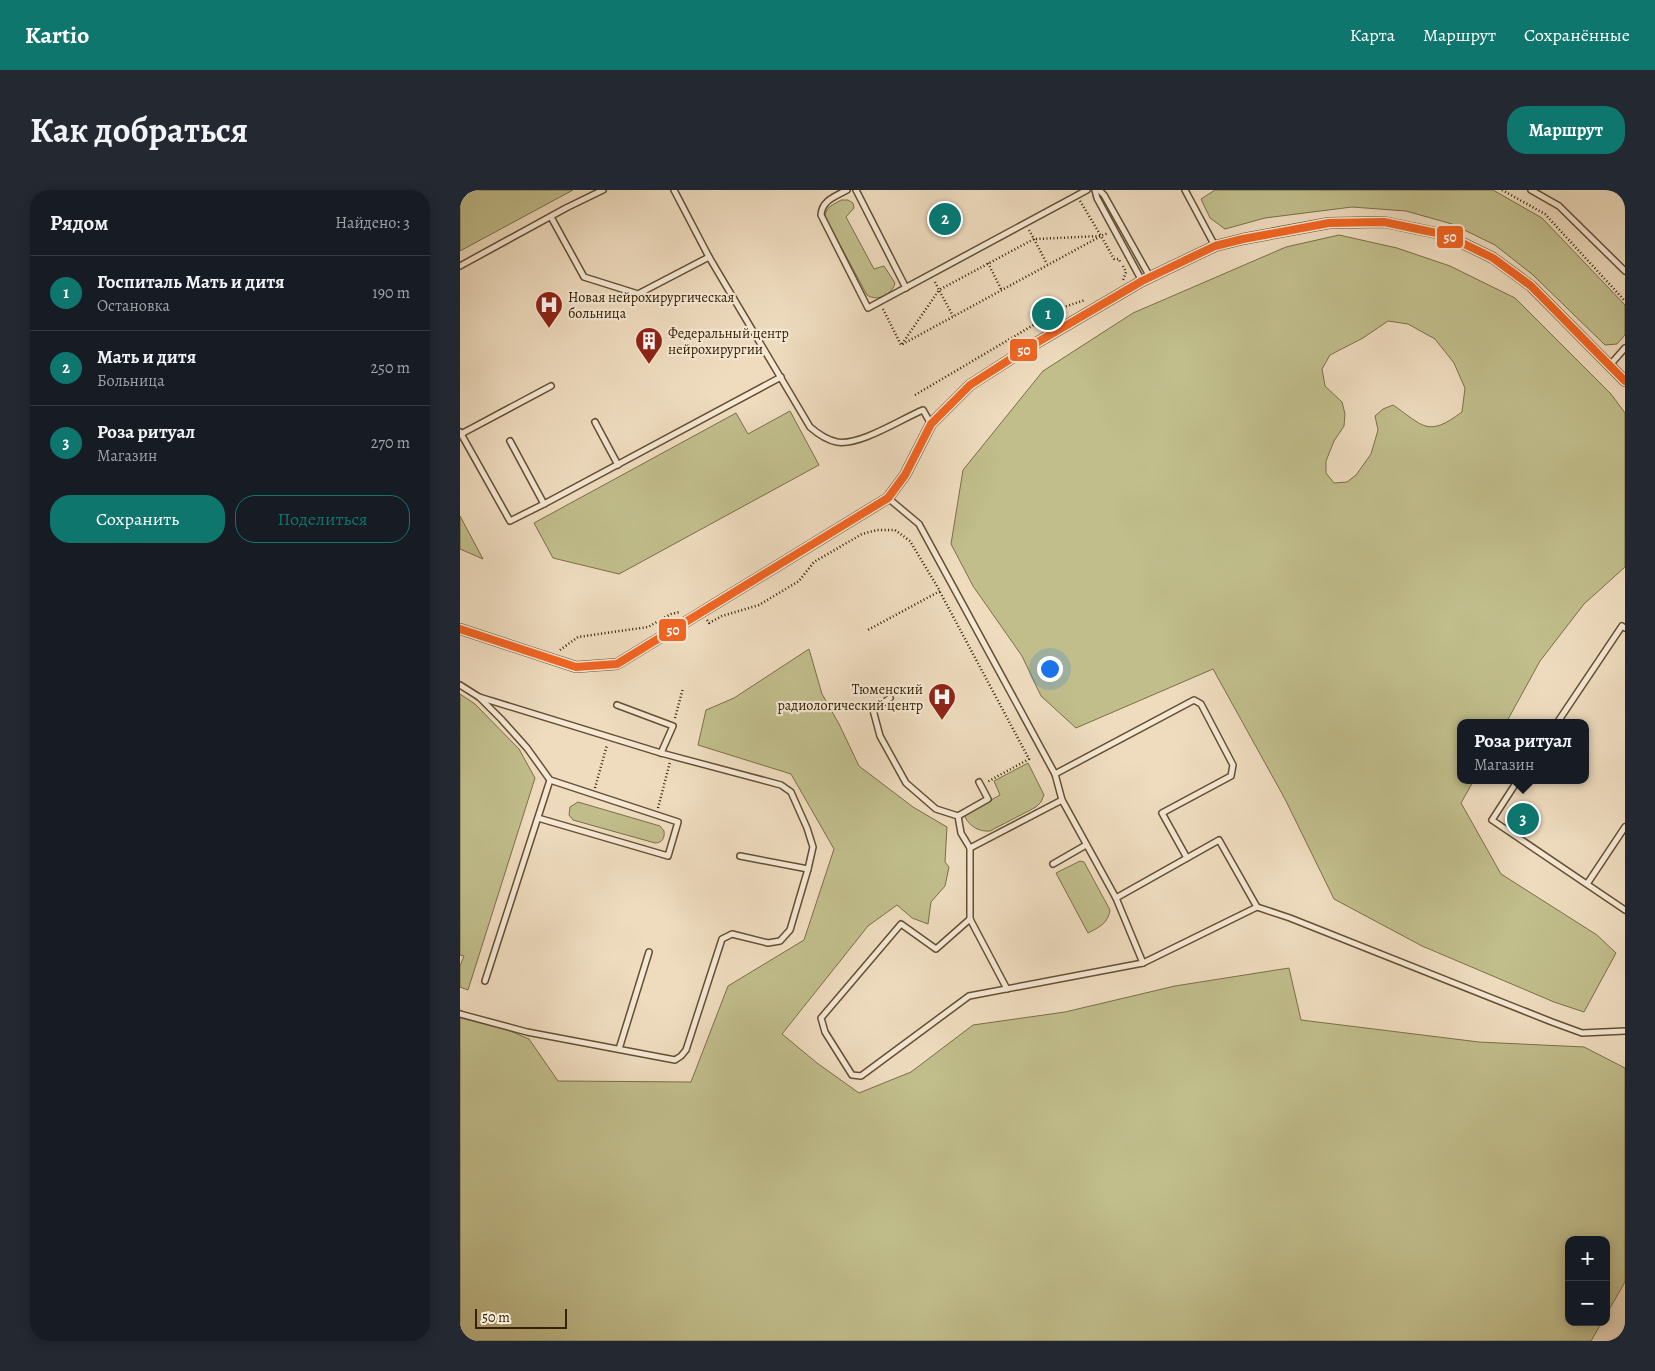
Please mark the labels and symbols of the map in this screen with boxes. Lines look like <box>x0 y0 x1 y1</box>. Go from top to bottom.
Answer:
pin: 2 <box>929 200 961 238</box>
line badge: 50 <box>1436 225 1464 249</box>
text: 50 <box>1443 228 1457 247</box>
place label: Новая нейрохирургическая больница <box>568 288 734 323</box>
hospital icon: Новая нейрохирургическая больница <box>534 290 564 329</box>
pin: 1 <box>1032 295 1064 333</box>
place label: Федеральный центр нейрохирургии <box>668 324 789 359</box>
building icon: Федеральный центр нейрохирургии <box>634 326 664 365</box>
line badge: 50 <box>1009 338 1038 362</box>
text: 50 <box>1017 341 1031 360</box>
line badge: 50 <box>658 618 687 642</box>
text: 50 <box>666 621 680 640</box>
your location <box>1037 656 1063 682</box>
place label: Тюменский радиологический центр <box>777 680 923 715</box>
hospital icon: Тюменский радиологический центр <box>927 682 957 721</box>
pin: 3 <box>1507 800 1539 838</box>
scale bar <box>475 1306 568 1329</box>

